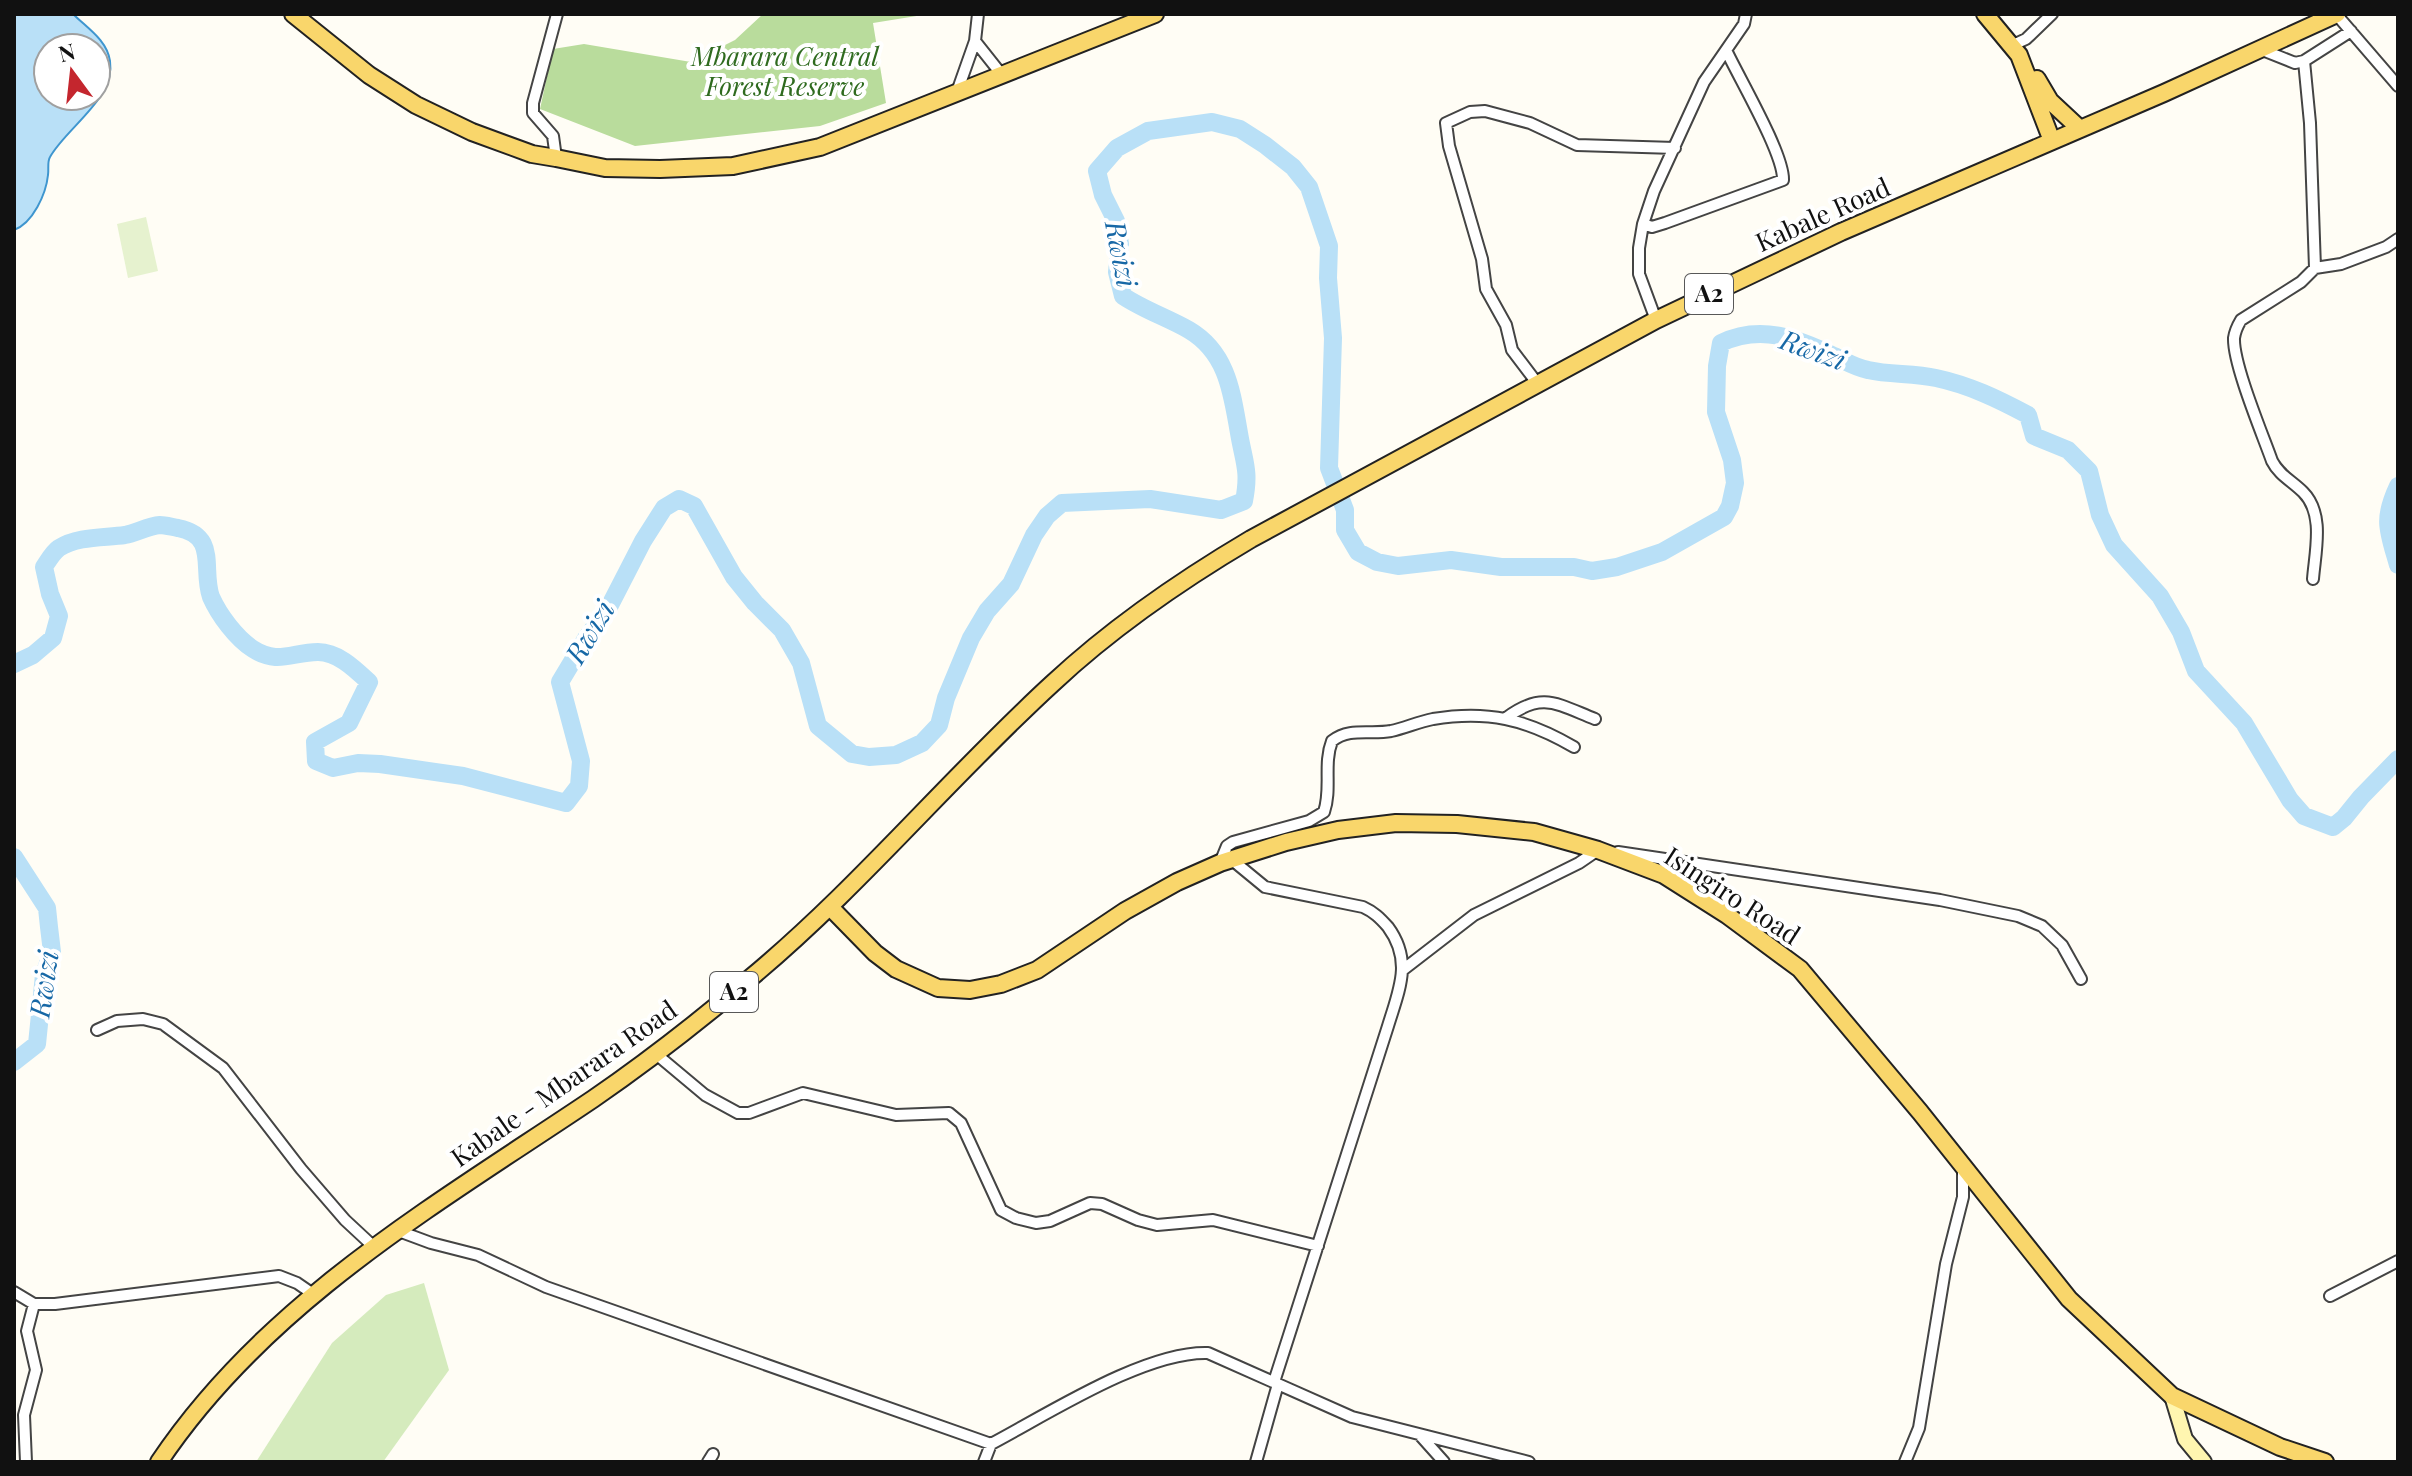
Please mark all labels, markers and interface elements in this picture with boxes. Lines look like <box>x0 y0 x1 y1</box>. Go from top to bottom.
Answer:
north arrow <box>32 32 112 112</box>
text: N <box>55 35 78 68</box>
park label: Mbarara Central Forest Reserve <box>690 38 881 103</box>
street label: Kabale Road <box>1750 168 1895 259</box>
water label: Rwizi <box>1098 216 1147 291</box>
road number: A2 <box>1685 274 1733 314</box>
water label: Rwizi <box>1775 319 1852 378</box>
water label: Rwizi <box>555 592 622 670</box>
street label: Isingiro Road <box>1658 838 1808 952</box>
water label: Rwizi <box>19 947 66 1021</box>
road number: A2 <box>710 972 758 1012</box>
street label: Kabale - Mbarara Road <box>443 991 683 1174</box>

